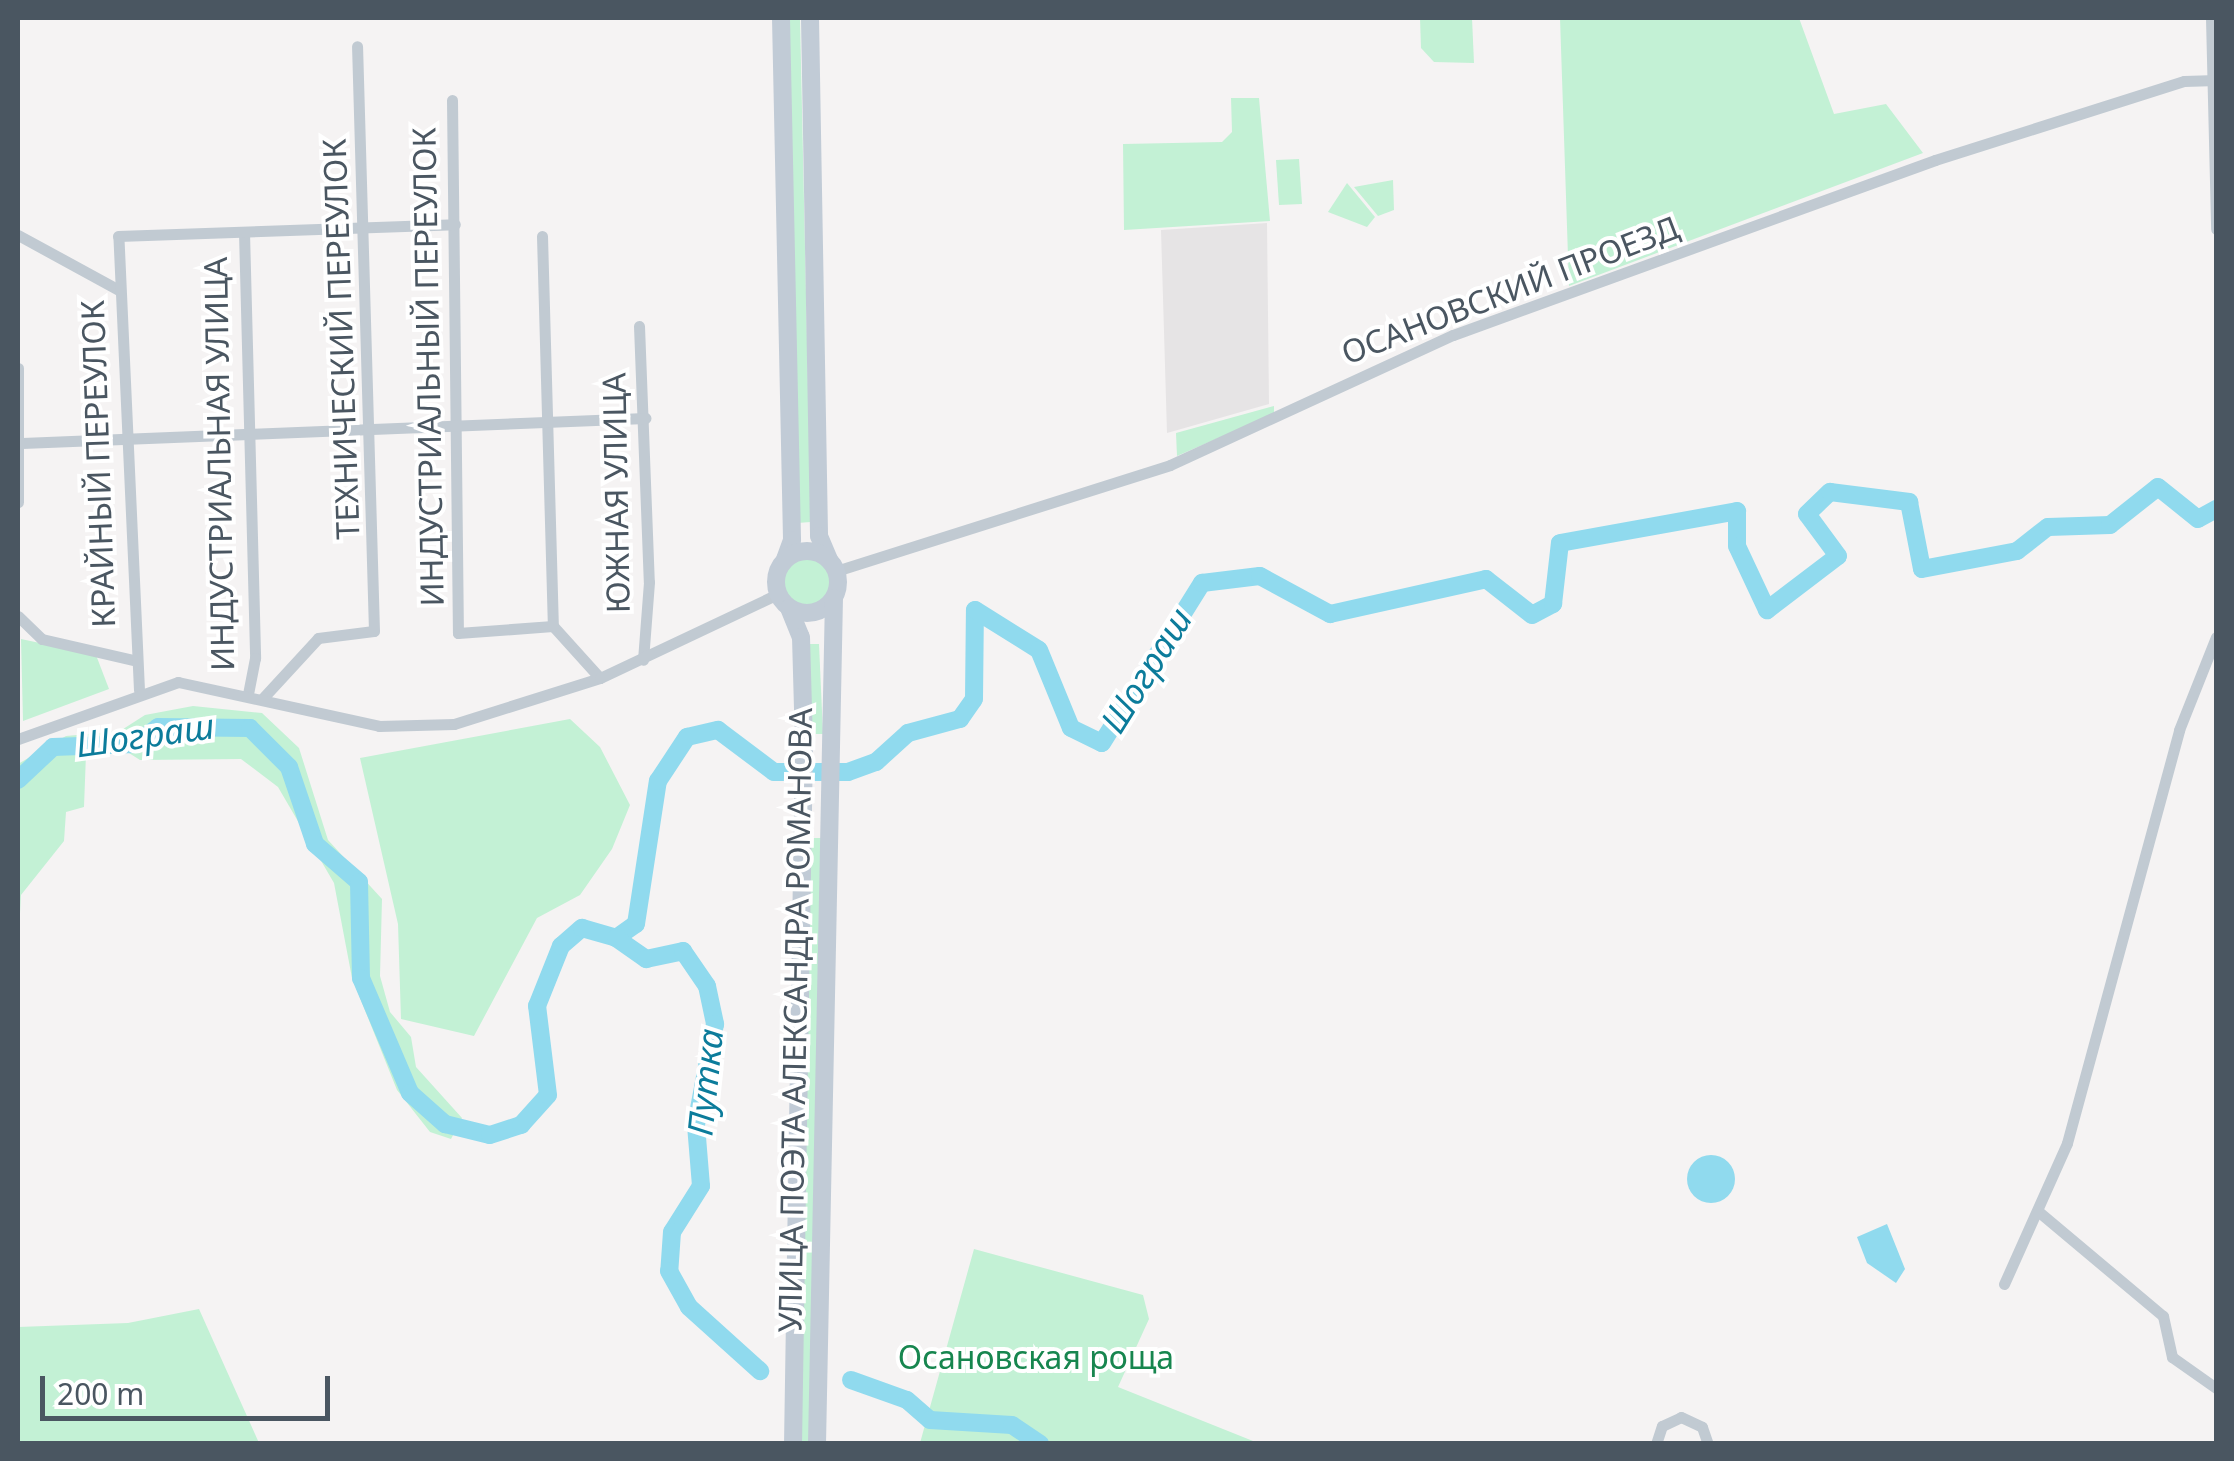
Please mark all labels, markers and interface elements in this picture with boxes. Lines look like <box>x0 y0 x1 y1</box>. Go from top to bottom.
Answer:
street label: ИНДУСТРИАЛЬНЫЙ ПЕРЕУЛОК <box>405 127 451 607</box>
street label: ТЕХНИЧЕСКИЙ ПЕРЕУЛОК <box>315 138 367 540</box>
street label: ОСАНОВСКИЙ ПРОЕЗД <box>1336 208 1684 372</box>
street label: ИНДУСТРИАЛЬНАЯ УЛИЦА <box>196 257 242 671</box>
street label: КРАЙНЫЙ ПЕРЕУЛОК <box>73 300 123 628</box>
street label: ЮЖНАЯ УЛИЦА <box>595 372 637 614</box>
water label: Шограш <box>1091 600 1201 740</box>
water label: Шограш <box>73 705 217 765</box>
street label: УЛИЦА ПОЭТА АЛЕКСАНДРА РОМАНОВА <box>770 707 820 1333</box>
water label: Путка <box>679 1026 731 1138</box>
park label: Осановская роща <box>898 1338 1174 1376</box>
scale bar <box>45 1356 335 1418</box>
text: 200 m <box>57 1373 144 1414</box>

